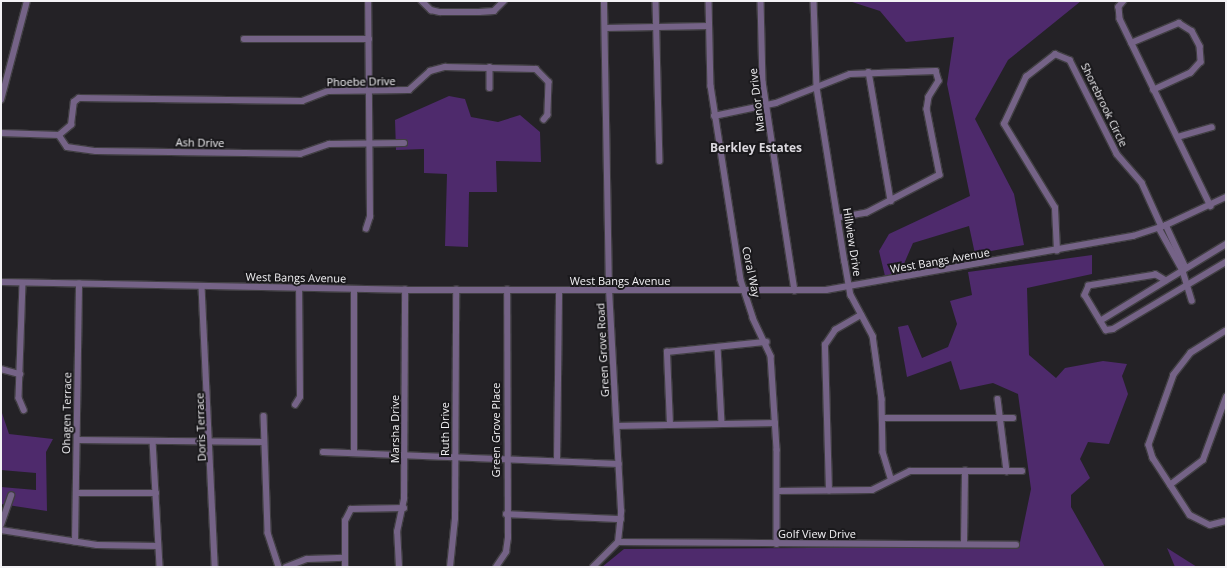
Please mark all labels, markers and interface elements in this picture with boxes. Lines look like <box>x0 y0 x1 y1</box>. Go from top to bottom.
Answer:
street label: Shorebrook Circle <box>1078 61 1130 149</box>
street label: Manor Drive <box>747 68 767 132</box>
street label: Phoebe Drive <box>326 75 396 89</box>
street label: Ash Drive <box>176 136 224 150</box>
district label: Berkley Estates <box>710 141 802 155</box>
street label: Hillview Drive <box>840 207 864 277</box>
street label: Coral Way <box>739 245 763 299</box>
street label: West Bangs Avenue <box>889 246 991 276</box>
street label: West Bangs Avenue <box>246 271 346 285</box>
street label: West Bangs Avenue <box>570 274 670 288</box>
street label: Green Grove Road <box>594 303 612 397</box>
street label: Ohagen Terrace <box>60 372 74 454</box>
street label: Green Grove Place <box>489 382 503 478</box>
street label: Doris Terrace <box>193 392 209 462</box>
street label: Marsha Drive <box>388 395 402 463</box>
street label: Ruth Drive <box>438 402 452 456</box>
street label: Golf View Drive <box>778 527 856 541</box>

